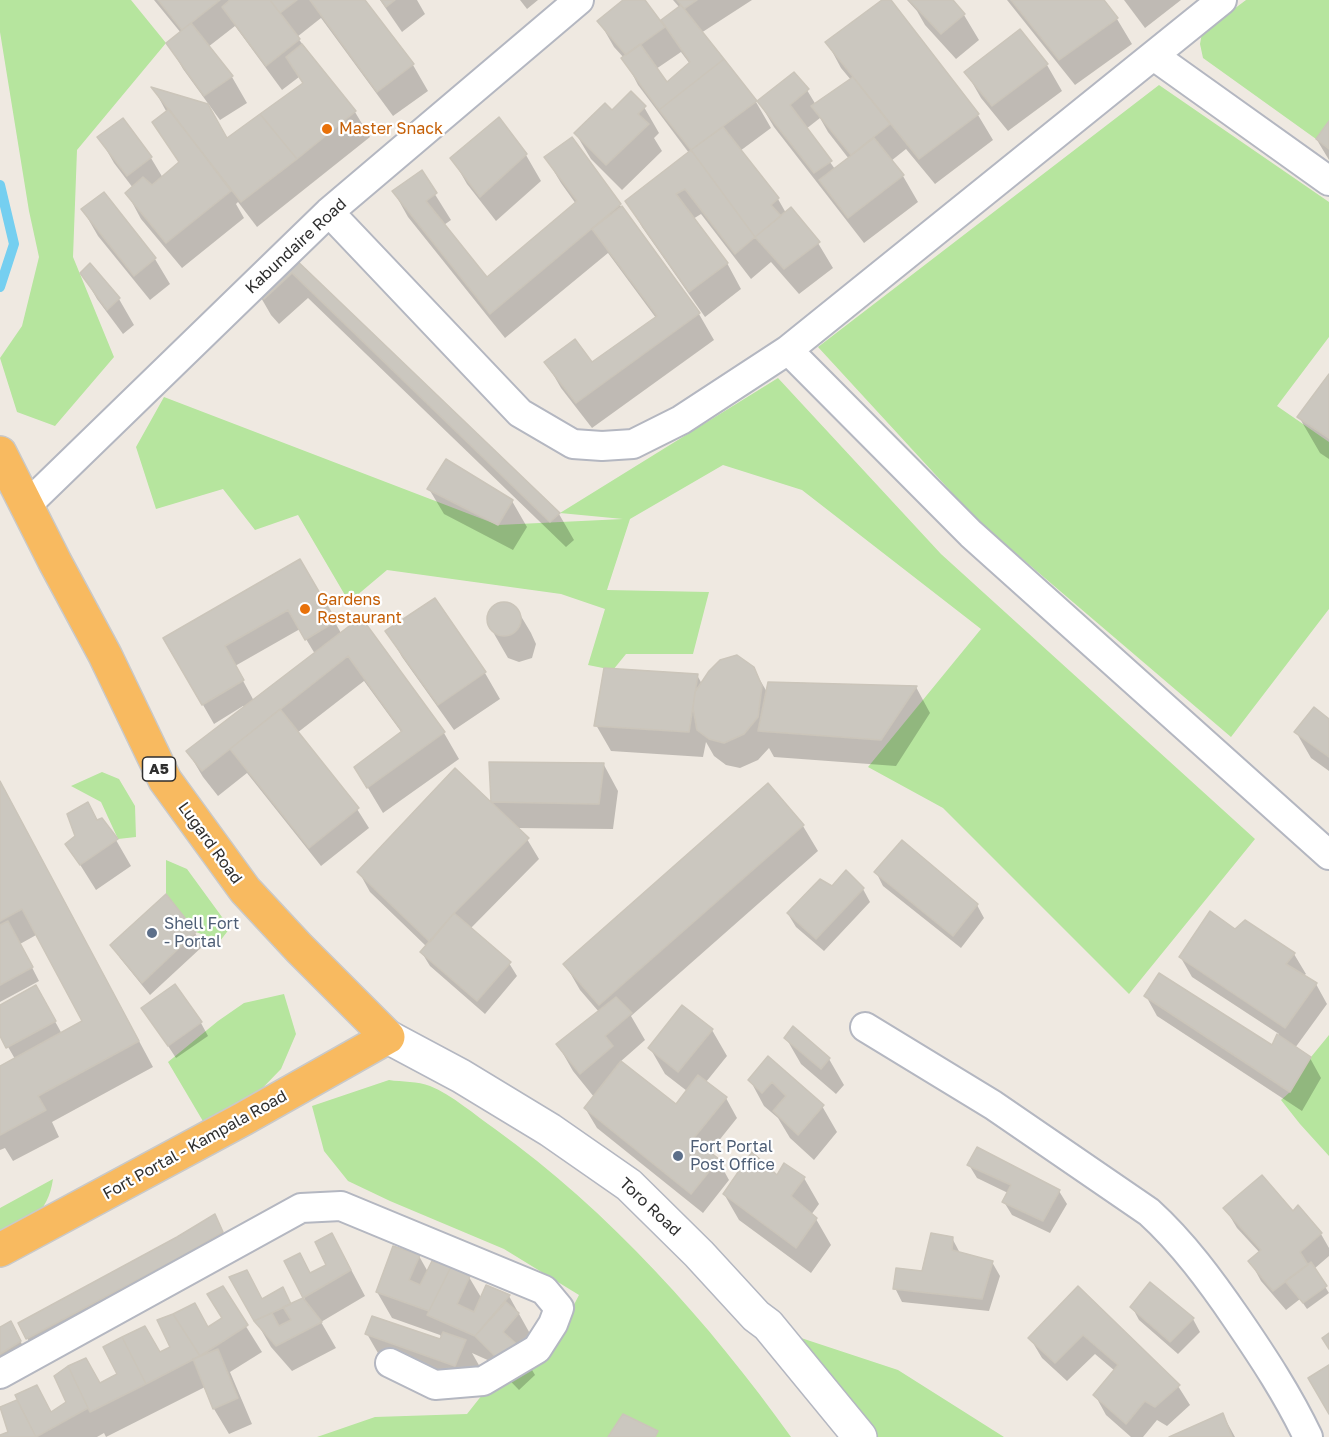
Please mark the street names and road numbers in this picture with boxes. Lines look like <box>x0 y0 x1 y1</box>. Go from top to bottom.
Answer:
street label: Kabundaire Road <box>242 194 350 298</box>
road number: A5 <box>142 757 176 781</box>
street label: Lugard Road <box>174 798 246 888</box>
street label: Fort Portal - Kampala Road <box>100 1086 290 1204</box>
street label: Toro Road <box>615 1174 685 1240</box>

